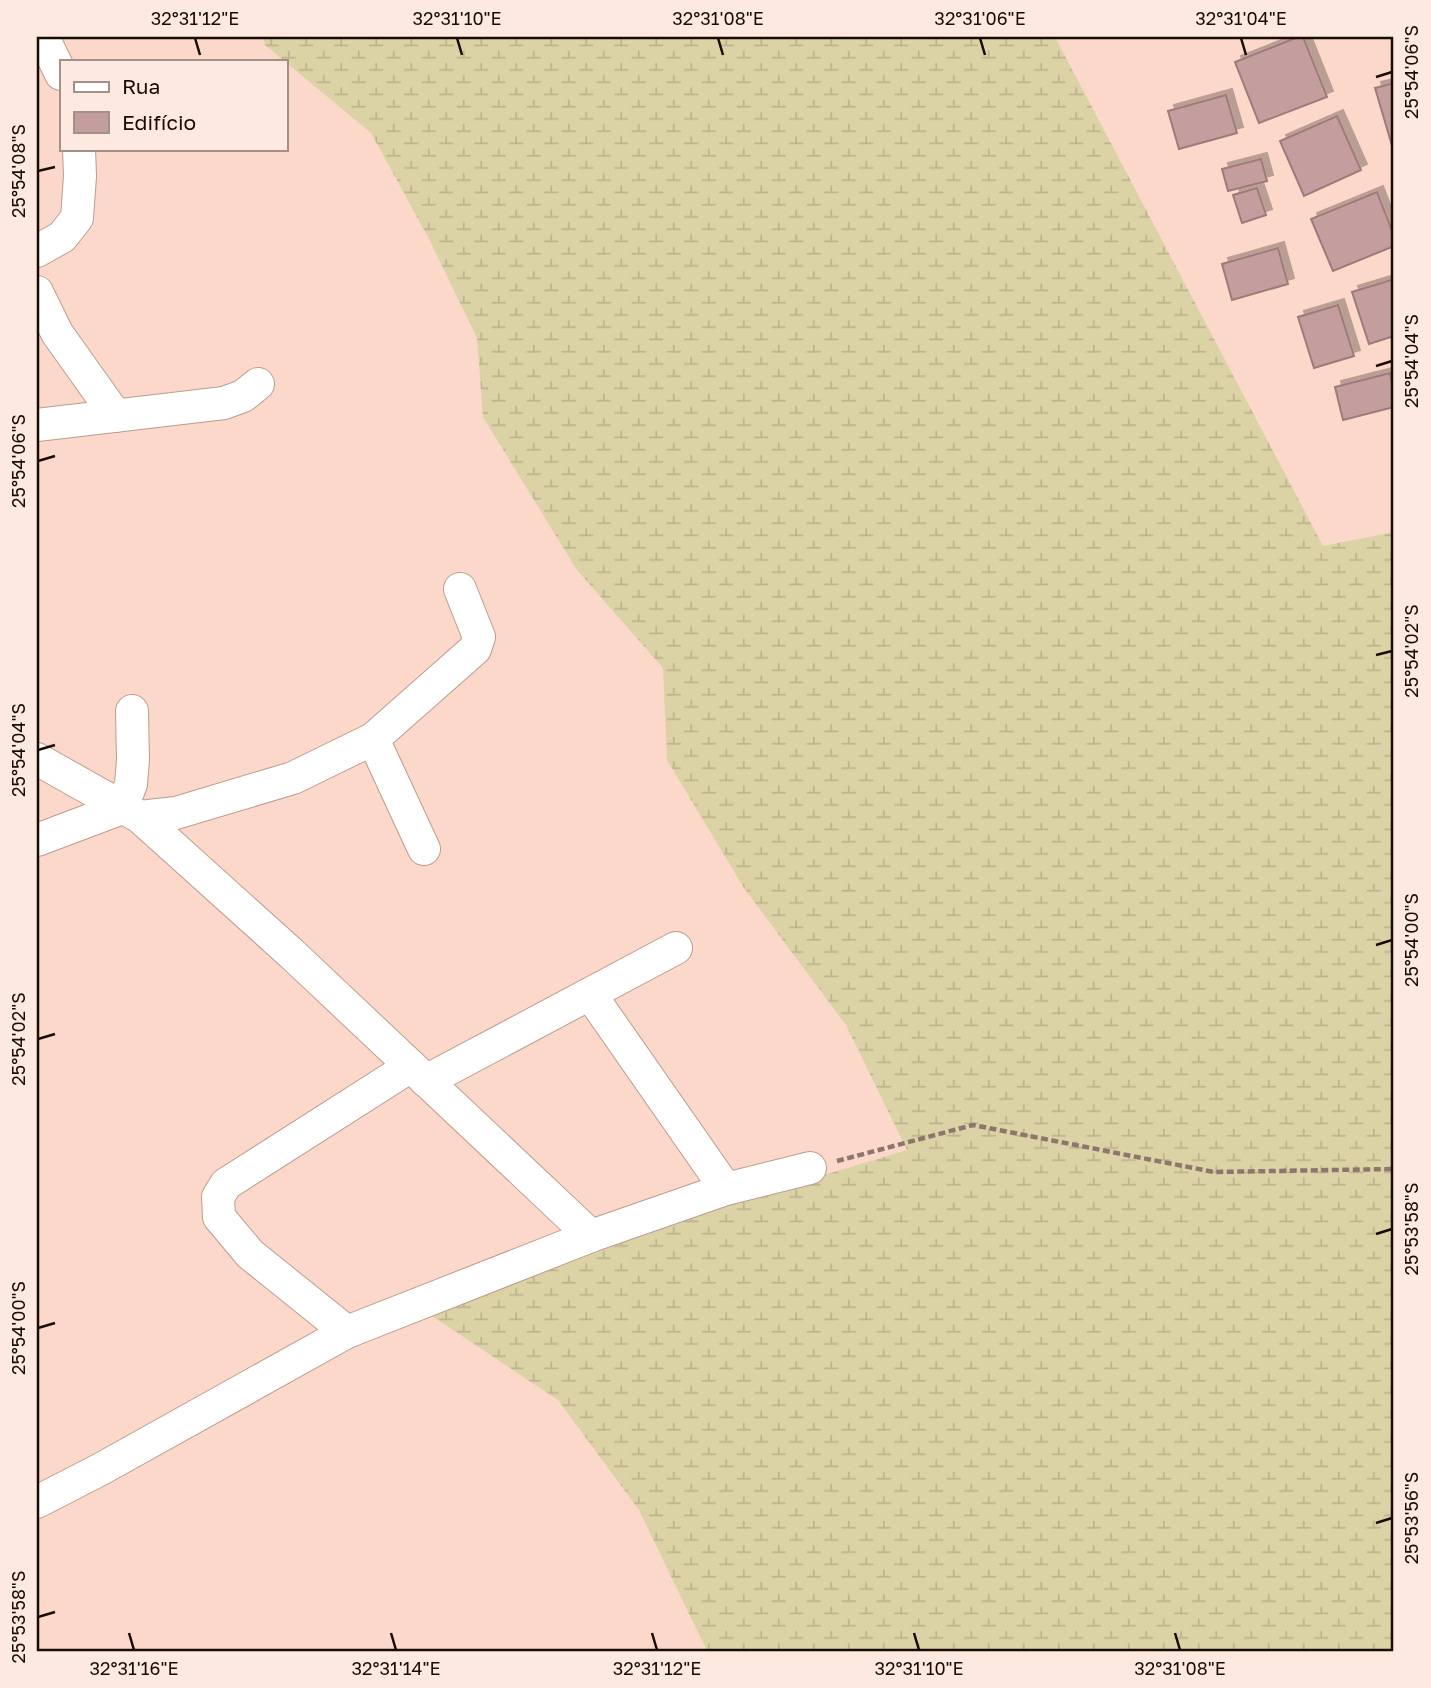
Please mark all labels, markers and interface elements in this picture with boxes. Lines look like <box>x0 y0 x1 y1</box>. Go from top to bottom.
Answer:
text: 32°31'12"E <box>151 7 239 29</box>
text: 32°31'10"E <box>412 7 502 29</box>
text: 32°31'08"E <box>672 7 764 29</box>
text: 32°31'06"E <box>934 7 1026 29</box>
text: 32°31'04"E <box>1195 7 1287 29</box>
text: 25°54'06"S <box>1400 25 1422 119</box>
legend <box>60 60 287 150</box>
text: Rua <box>122 73 160 99</box>
text: Edifício <box>122 109 196 135</box>
text: 25°54'08"S <box>7 124 29 218</box>
text: 25°54'04"S <box>1400 314 1422 408</box>
text: 25°54'06"S <box>7 414 29 508</box>
text: 25°54'02"S <box>1400 604 1422 698</box>
text: 25°54'04"S <box>7 703 29 797</box>
text: 25°54'00"S <box>1400 893 1422 987</box>
text: 25°54'02"S <box>7 992 29 1086</box>
text: 25°53'58"S <box>1400 1183 1422 1275</box>
text: 25°54'00"S <box>7 1281 29 1375</box>
text: 25°53'56"S <box>1400 1472 1422 1564</box>
text: 25°53'58"S <box>7 1571 29 1663</box>
text: 32°31'16"E <box>90 1657 178 1679</box>
text: 32°31'14"E <box>352 1657 440 1679</box>
text: 32°31'12"E <box>613 1657 701 1679</box>
text: 32°31'10"E <box>874 1657 964 1679</box>
text: 32°31'08"E <box>1134 1657 1226 1679</box>

